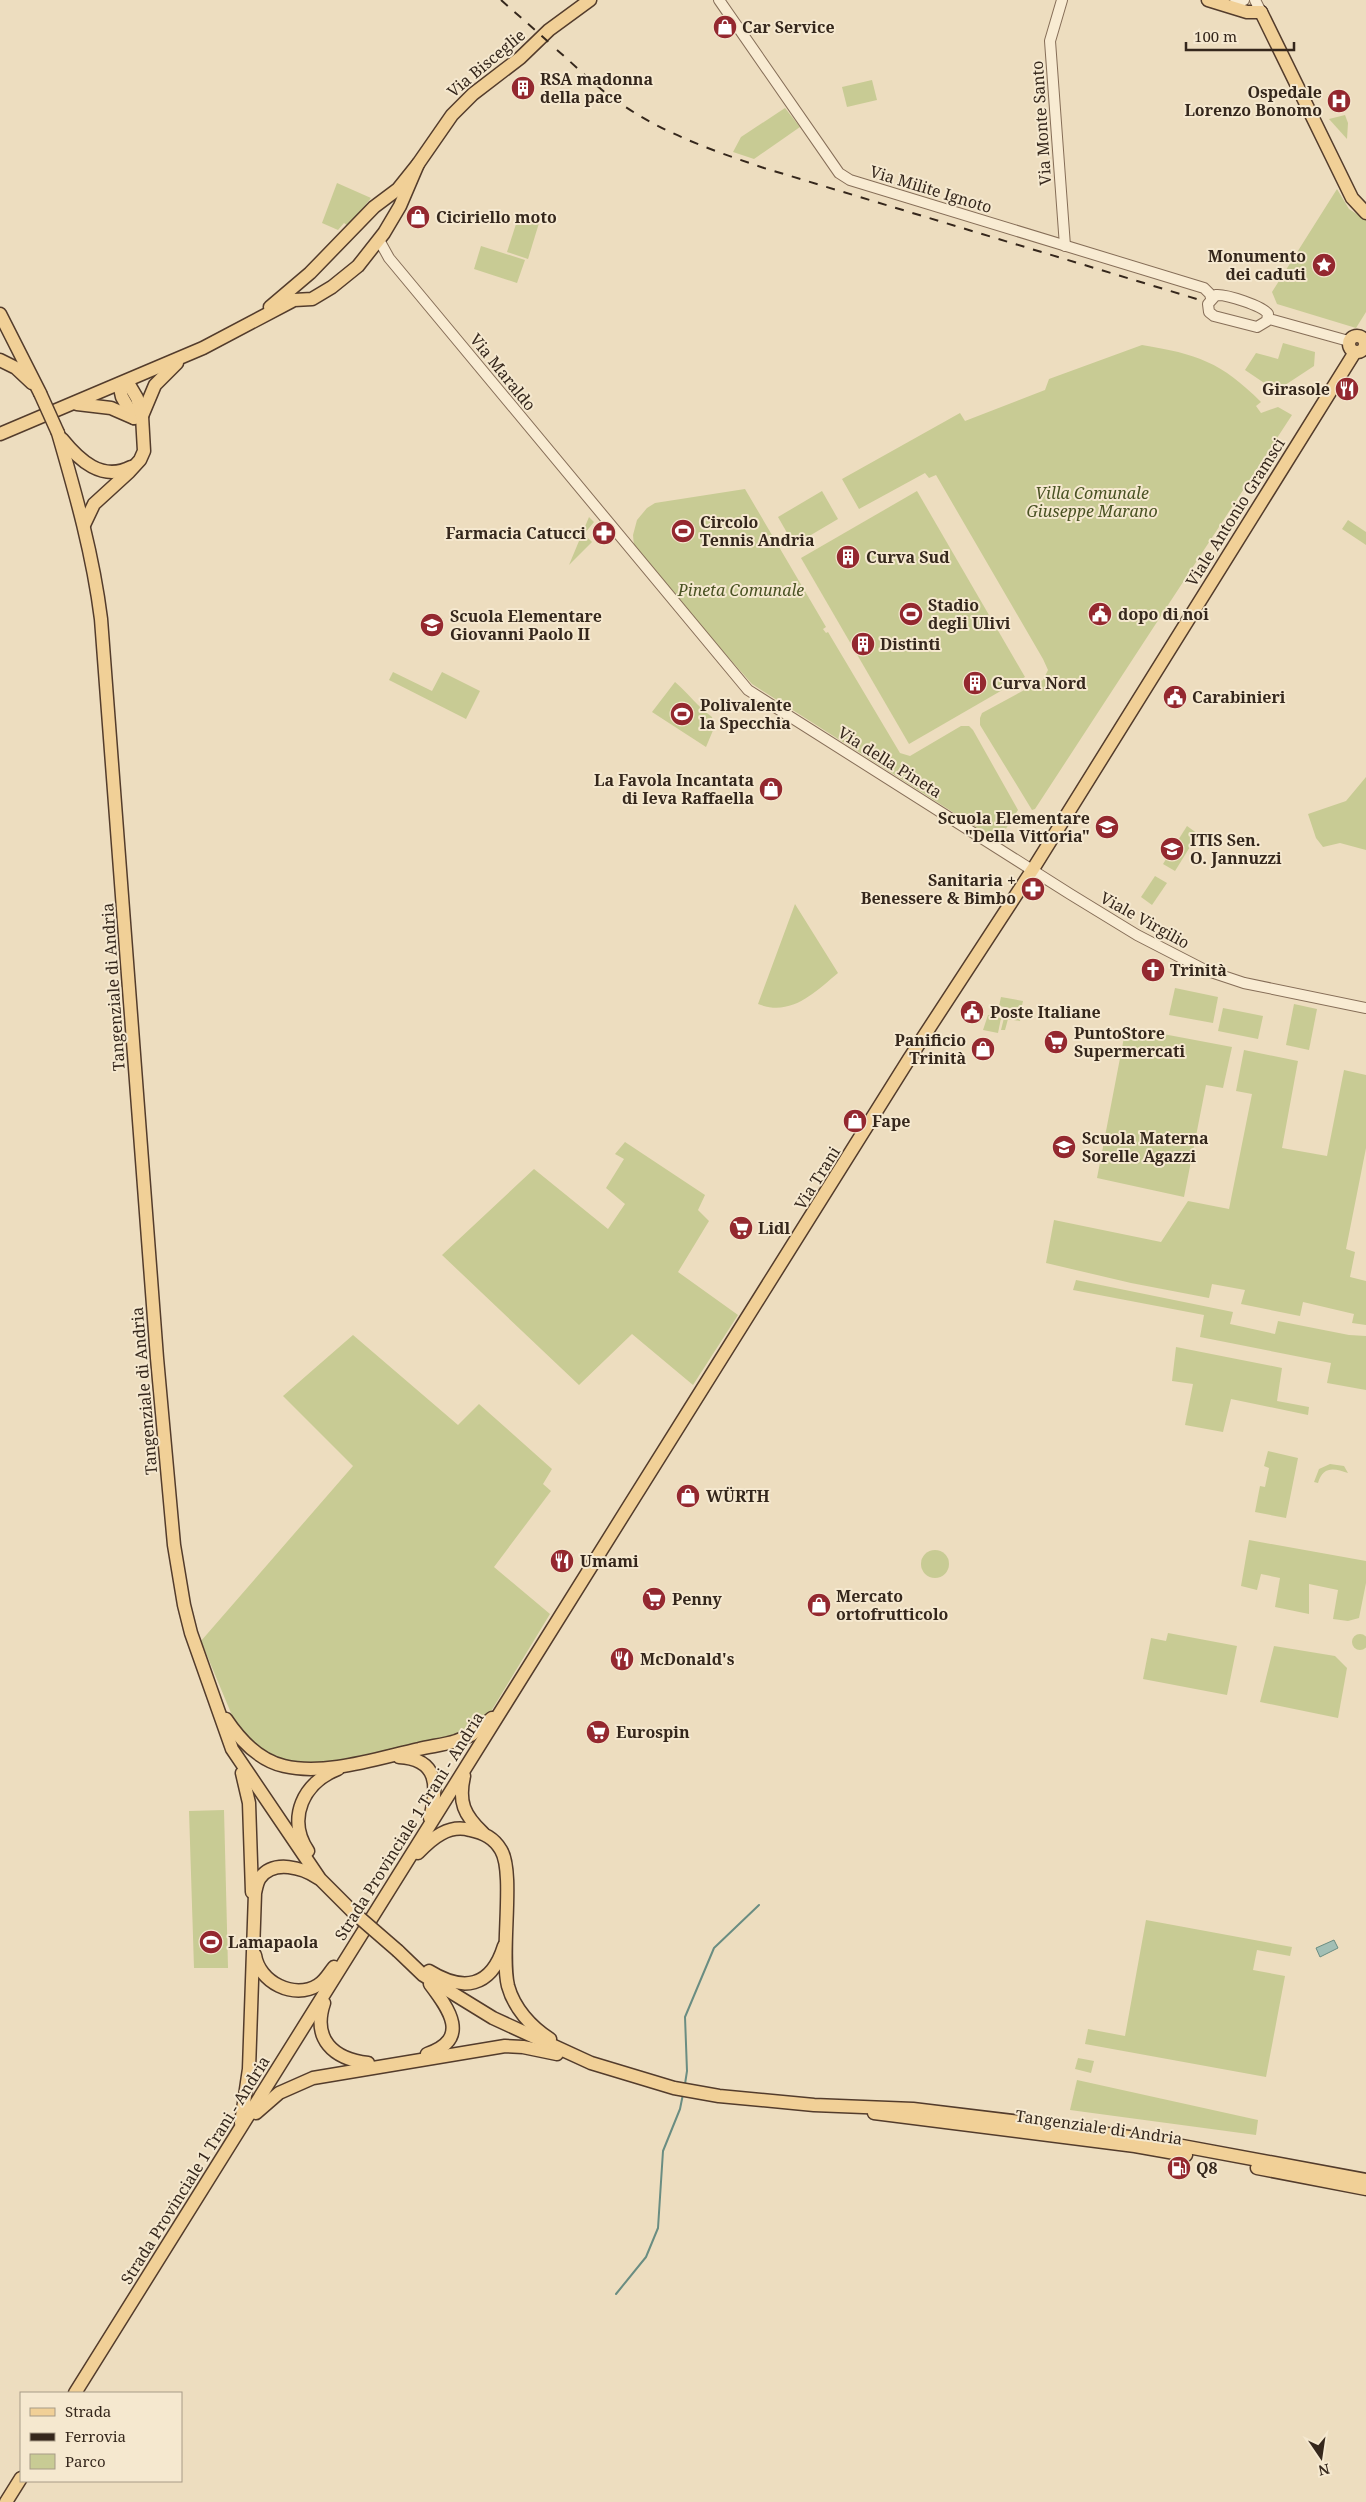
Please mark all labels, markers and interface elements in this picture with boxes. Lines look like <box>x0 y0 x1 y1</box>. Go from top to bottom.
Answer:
shop icon: Car Service <box>712 14 738 40</box>
place label: Car Service <box>742 16 835 38</box>
scale bar <box>1186 20 1294 52</box>
street label: Via Bisceglie <box>442 24 530 102</box>
text: 100 m <box>1194 26 1237 46</box>
street label: Via Monte Santo <box>1026 60 1056 186</box>
place label: RSA madonna della pace <box>540 68 653 108</box>
building icon: RSA madonna della pace <box>510 75 536 101</box>
place label: Ospedale Lorenzo Bonomo <box>1184 81 1322 121</box>
hospital icon: Ospedale Lorenzo Bonomo <box>1326 88 1352 114</box>
street label: Via Milite Ignoto <box>867 160 995 218</box>
shop icon: Ciciriello moto <box>405 204 431 230</box>
place label: Ciciriello moto <box>436 206 557 228</box>
place label: Monumento dei caduti <box>1208 245 1306 285</box>
place icon: Monumento dei caduti <box>1311 252 1337 278</box>
street label: Via Maraldo <box>465 329 541 415</box>
restaurant icon: Girasole <box>1334 376 1360 402</box>
place label: Girasole <box>1262 378 1330 400</box>
street label: Viale Antonio Gramsci <box>1180 434 1290 590</box>
park label: Villa Comunale Giuseppe Marano <box>1026 482 1158 522</box>
place label: Circolo Tennis Andria <box>700 511 815 551</box>
sports icon: Circolo Tennis Andria <box>670 518 696 544</box>
pharmacy icon: Farmacia Catucci <box>591 520 617 546</box>
place label: Farmacia Catucci <box>446 522 586 544</box>
building icon: Curva Sud <box>835 544 861 570</box>
place label: Curva Sud <box>866 546 950 568</box>
park label: Pineta Comunale <box>677 579 804 601</box>
place label: Stadio degli Ulivi <box>928 594 1011 634</box>
sports icon: Stadio degli Ulivi <box>898 601 924 627</box>
public building icon: dopo di noi <box>1087 601 1113 627</box>
place label: dopo di noi <box>1118 603 1209 625</box>
place label: Scuola Elementare Giovanni Paolo II <box>450 605 602 645</box>
school or university icon: Scuola Elementare Giovanni Paolo II <box>419 612 445 638</box>
building icon: Distinti <box>850 631 876 657</box>
place label: Distinti <box>880 633 941 655</box>
building icon: Curva Nord <box>962 670 988 696</box>
place label: Curva Nord <box>992 672 1087 694</box>
public building icon: Carabinieri <box>1162 684 1188 710</box>
place label: Carabinieri <box>1192 686 1286 708</box>
place label: Polivalente la Specchia <box>700 694 792 734</box>
sports icon: Polivalente la Specchia <box>669 701 695 727</box>
street label: Via della Pineta <box>834 721 946 803</box>
place label: La Favola Incantata di Ieva Raffaella <box>594 769 754 809</box>
shop icon: La Favola Incantata di Ieva Raffaella <box>758 776 784 802</box>
place label: Scuola Elementare "Della Vittoria" <box>938 807 1090 847</box>
school or university icon: Scuola Elementare "Della Vittoria" <box>1094 814 1120 840</box>
place label: ITIS Sen. O. Jannuzzi <box>1190 829 1282 869</box>
school or university icon: ITIS Sen. O. Jannuzzi <box>1159 836 1185 862</box>
place label: Sanitaria + Benessere & Bimbo <box>861 869 1016 909</box>
pharmacy icon: Sanitaria + Benessere & Bimbo <box>1020 876 1046 902</box>
street label: Viale Virgilio <box>1096 886 1194 954</box>
street label: Tangenziale di Andria <box>96 902 130 1072</box>
church icon: Trinità <box>1140 957 1166 983</box>
place label: Trinità <box>1170 959 1227 981</box>
public building icon: Poste Italiane <box>959 999 985 1025</box>
place label: Poste Italiane <box>990 1001 1101 1023</box>
place label: PuntoStore Supermercati <box>1074 1022 1186 1062</box>
place label: Panificio Trinità <box>894 1029 966 1069</box>
supermarket icon: PuntoStore Supermercati <box>1043 1029 1069 1055</box>
shop icon: Panificio Trinità <box>970 1036 996 1062</box>
shop icon: Fape <box>842 1108 868 1134</box>
place label: Fape <box>872 1110 910 1132</box>
place label: Scuola Materna Sorelle Agazzi <box>1082 1127 1209 1167</box>
school or university icon: Scuola Materna Sorelle Agazzi <box>1051 1134 1077 1160</box>
street label: Via Trani <box>789 1142 845 1214</box>
supermarket icon: Lidl <box>728 1215 754 1241</box>
place label: Lidl <box>758 1217 790 1239</box>
street label: Tangenziale di Andria <box>126 1306 162 1476</box>
shop icon: WÜRTH <box>675 1483 701 1509</box>
place label: WÜRTH <box>706 1485 770 1507</box>
restaurant icon: Umami <box>549 1548 575 1574</box>
place label: Umami <box>580 1550 639 1572</box>
place label: Mercato ortofrutticolo <box>836 1585 949 1625</box>
supermarket icon: Penny <box>641 1586 667 1612</box>
place label: Penny <box>672 1588 722 1610</box>
shop icon: Mercato ortofrutticolo <box>806 1592 832 1618</box>
restaurant icon: McDonald's <box>609 1646 635 1672</box>
place label: McDonald's <box>640 1648 735 1670</box>
street label: Strada Provinciale 1 Trani - Andria <box>329 1708 489 1944</box>
supermarket icon: Eurospin <box>585 1719 611 1745</box>
place label: Eurospin <box>616 1721 690 1743</box>
sports icon: Lamapaola <box>198 1929 224 1955</box>
place label: Lamapaola <box>228 1931 319 1953</box>
street label: Strada Provinciale 1 Trani - Andria <box>115 2052 275 2288</box>
street label: Tangenziale di Andria <box>1014 2104 1184 2150</box>
fuel station icon: Q8 <box>1166 2155 1192 2181</box>
place label: Q8 <box>1196 2157 1218 2179</box>
legend <box>20 2392 182 2482</box>
text: Strada <box>65 2401 111 2421</box>
text: Ferrovia <box>65 2426 126 2446</box>
north arrow <box>1296 2432 1346 2482</box>
text: Parco <box>65 2451 106 2471</box>
text: N <box>1317 2460 1332 2481</box>

